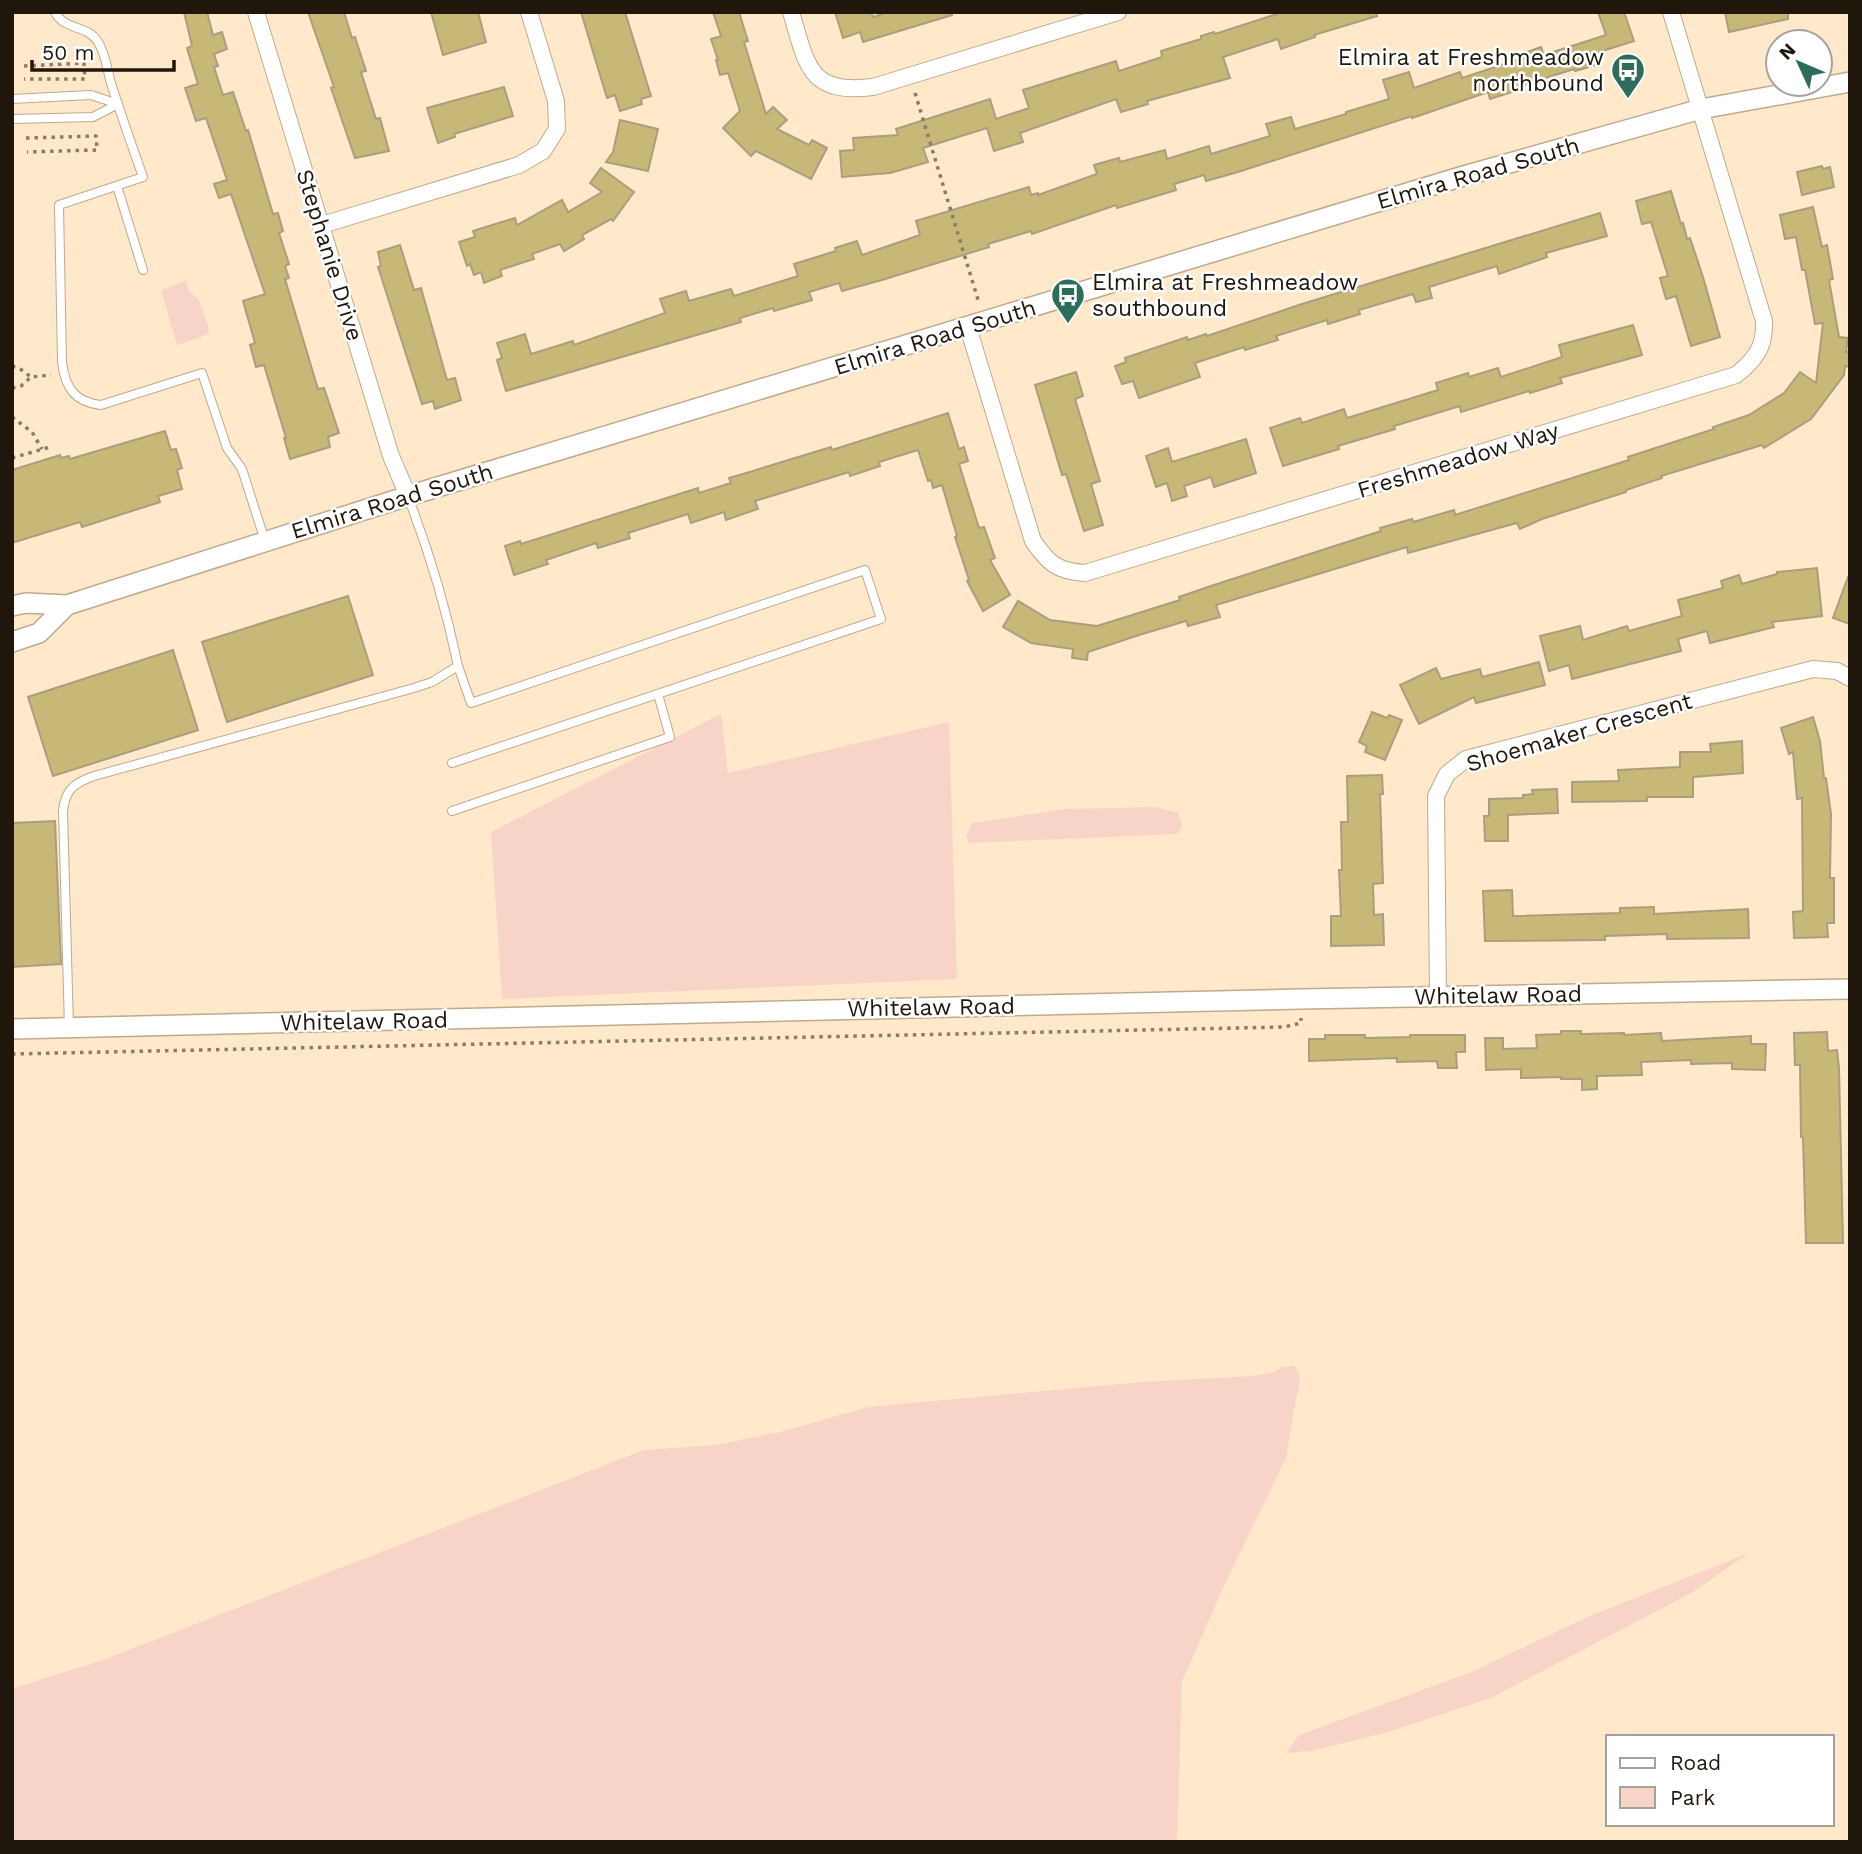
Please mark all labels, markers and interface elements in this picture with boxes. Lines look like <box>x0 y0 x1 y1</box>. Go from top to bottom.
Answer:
scale bar <box>32 28 173 72</box>
north arrow <box>1764 28 1834 98</box>
text: N <box>1774 38 1800 65</box>
text: 50 m <box>42 40 94 65</box>
place label: Elmira at Freshmeadow northbound <box>1338 44 1604 97</box>
bus stop icon: Elmira at Freshmeadow northbound <box>1609 51 1647 100</box>
street label: Elmira Road South <box>1374 132 1583 215</box>
street label: Stephanie Drive <box>291 166 368 344</box>
place label: Elmira at Freshmeadow southbound <box>1092 269 1358 322</box>
bus stop icon: Elmira at Freshmeadow southbound <box>1049 276 1087 325</box>
street label: Elmira Road South <box>831 294 1039 381</box>
street label: Freshmeadow Way <box>1354 417 1562 504</box>
street label: Elmira Road South <box>288 458 496 545</box>
street label: Shoemaker Crescent <box>1463 687 1695 778</box>
street label: Whitelaw Road <box>1414 981 1582 1010</box>
street label: Whitelaw Road <box>847 993 1015 1022</box>
street label: Whitelaw Road <box>280 1007 448 1036</box>
legend <box>1606 1735 1834 1826</box>
text: Road <box>1670 1750 1721 1775</box>
text: Park <box>1670 1785 1715 1810</box>

